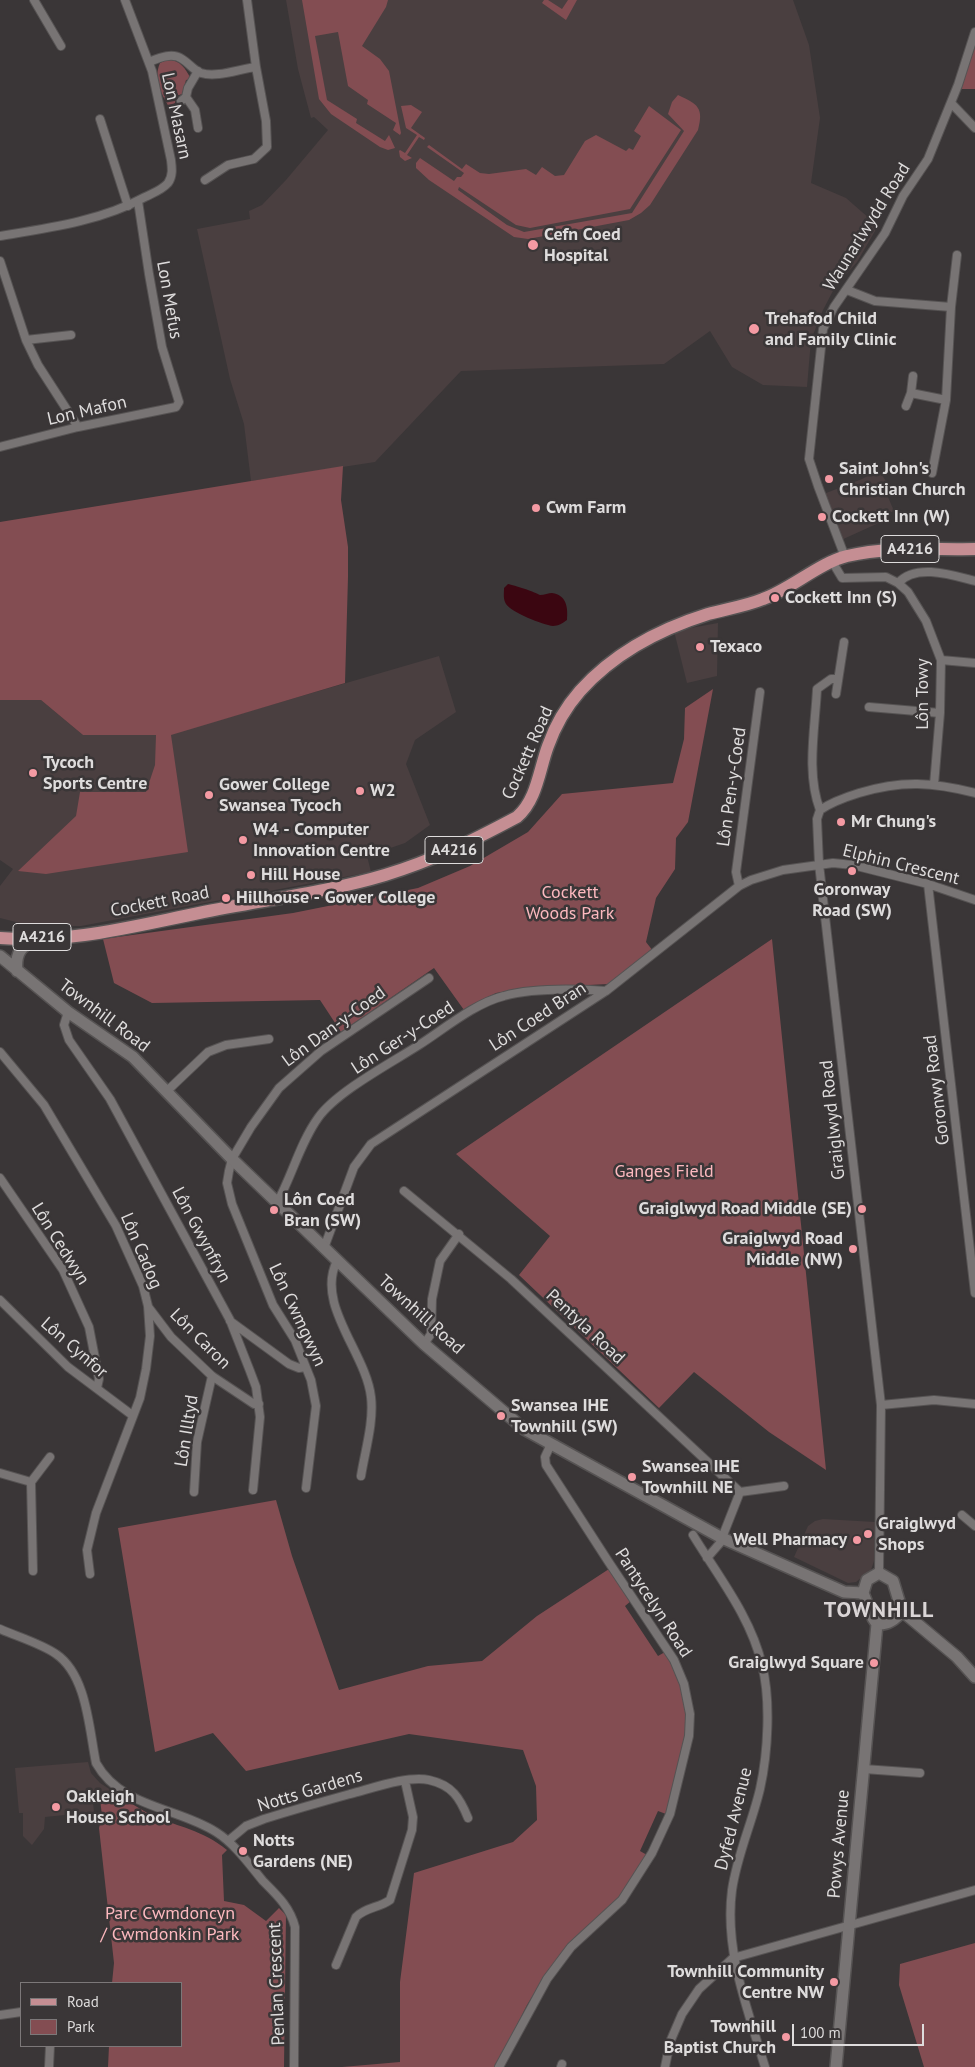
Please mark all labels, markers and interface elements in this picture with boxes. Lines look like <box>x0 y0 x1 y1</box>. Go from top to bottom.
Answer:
street label: Lon Masarn <box>156 71 196 161</box>
street label: Waunarlwydd Road <box>819 159 915 295</box>
place label: Cefn Coed Hospital <box>544 224 621 266</box>
marker: Cefn Coed Hospital <box>526 238 540 252</box>
street label: Lon Mefus <box>152 259 186 341</box>
place label: Trehafod Child and Family Clinic <box>765 308 896 350</box>
marker: Trehafod Child and Family Clinic <box>747 322 761 336</box>
street label: Lon Mafon <box>45 391 129 431</box>
place label: Saint John's Christian Church <box>839 458 966 500</box>
marker: Saint John's Christian Church <box>823 473 835 485</box>
place label: Cwm Farm <box>546 497 626 519</box>
marker: Cwm Farm <box>530 502 542 514</box>
place label: Cockett Inn (W) <box>832 506 950 528</box>
marker: Cockett Inn (W) <box>816 511 828 523</box>
road number: A4216 <box>881 536 939 562</box>
place label: Cockett Inn (S) <box>785 587 897 609</box>
marker: Cockett Inn (S) <box>769 592 781 604</box>
place label: Texaco <box>710 636 762 658</box>
marker: Texaco <box>694 641 706 653</box>
street label: Lôn Towy <box>912 658 934 730</box>
street label: Cockett Road <box>498 703 558 803</box>
street label: Lôn Pen-y-Coed <box>713 726 751 848</box>
place label: Tycoch Sports Centre <box>43 752 147 794</box>
marker: Tycoch Sports Centre <box>27 767 39 779</box>
place label: Gower College Swansea Tycoch <box>219 774 342 816</box>
place label: W2 <box>370 780 396 802</box>
marker: W2 <box>354 785 366 797</box>
marker: Gower College Swansea Tycoch <box>203 789 215 801</box>
place label: Mr Chung's <box>851 811 936 833</box>
marker: Mr Chung's <box>835 816 847 828</box>
place label: W4 - Computer Innovation Centre <box>253 819 390 862</box>
marker: W4 - Computer Innovation Centre <box>237 834 249 846</box>
road number: A4216 <box>425 836 483 864</box>
street label: Elphin Crescent <box>840 840 962 890</box>
place label: Hill House <box>261 864 341 886</box>
marker: Goronway Road (SW) <box>846 865 858 877</box>
marker: Hill House <box>245 869 257 881</box>
place label: Goronway Road (SW) <box>812 879 892 922</box>
street label: Cockett Road <box>109 882 211 922</box>
park label: Cockett Woods Park <box>526 882 614 924</box>
place label: Hillhouse - Gower College <box>236 887 435 909</box>
marker: Hillhouse - Gower College <box>220 892 232 904</box>
road number: A4216 <box>13 924 71 950</box>
street label: Townhill Road <box>54 975 154 1057</box>
street label: Lôn Coed Bran <box>486 978 590 1056</box>
street label: Lôn Dan-y-Coed <box>278 982 390 1072</box>
street label: Lôn Ger-y-Coed <box>348 997 458 1079</box>
street label: Goronwy Road <box>920 1034 954 1146</box>
street label: Graiglwyd Road <box>816 1059 850 1181</box>
park label: Ganges Field <box>614 1161 714 1183</box>
street label: Lôn Gwynfryn <box>167 1183 235 1287</box>
place label: Lôn Coed Bran (SW) <box>284 1189 361 1232</box>
place label: Graiglwyd Road Middle (SE) <box>638 1198 852 1220</box>
street label: Lôn Cedwyn <box>26 1199 94 1289</box>
marker: Graiglwyd Road Middle (SE) <box>856 1203 868 1215</box>
marker: Lôn Coed Bran (SW) <box>268 1204 280 1216</box>
street label: Lôn Cadog <box>115 1210 167 1292</box>
place label: Graiglwyd Road Middle (NW) <box>722 1228 843 1270</box>
marker: Graiglwyd Road Middle (NW) <box>847 1243 859 1255</box>
street label: Lôn Cwmgwyn <box>264 1260 330 1370</box>
street label: Townhill Road <box>374 1271 468 1359</box>
street label: Pentyla Road <box>541 1285 629 1369</box>
street label: Lôn Caron <box>165 1304 235 1374</box>
street label: Lôn Cynfor <box>36 1313 112 1383</box>
street label: Lôn Illtyd <box>171 1394 203 1468</box>
place label: Swansea IHE Townhill (SW) <box>511 1395 618 1438</box>
marker: Swansea IHE Townhill (SW) <box>495 1410 507 1422</box>
place label: Swansea IHE Townhill NE <box>642 1456 740 1498</box>
marker: Swansea IHE Townhill NE <box>626 1471 638 1483</box>
place label: Graiglwyd Shops <box>878 1513 956 1556</box>
marker: Graiglwyd Shops <box>862 1528 874 1540</box>
place label: Well Pharmacy <box>733 1529 847 1551</box>
marker: Well Pharmacy <box>851 1534 863 1546</box>
street label: Pantycelyn Road <box>610 1544 696 1662</box>
district label: TOWNHILL <box>823 1598 935 1624</box>
place label: Graiglwyd Square <box>728 1652 864 1674</box>
marker: Graiglwyd Square <box>868 1657 880 1669</box>
street label: Notts Gardens <box>255 1765 365 1817</box>
street label: Dyfed Avenue <box>711 1765 757 1873</box>
place label: Oakleigh House School <box>66 1786 170 1828</box>
street label: Powys Avenue <box>823 1789 855 1899</box>
marker: Oakleigh House School <box>50 1801 62 1813</box>
place label: Notts Gardens (NE) <box>253 1830 353 1872</box>
marker: Notts Gardens (NE) <box>237 1845 249 1857</box>
park label: Parc Cwmdoncyn / Cwmdonkin Park <box>101 1903 239 1946</box>
street label: Penlan Crescent <box>264 1922 290 2046</box>
place label: Townhill Community Centre NW <box>667 1961 824 2004</box>
marker: Townhill Community Centre NW <box>828 1976 840 1988</box>
legend <box>20 1982 182 2047</box>
text: Road <box>67 1992 99 2011</box>
scale bar <box>795 2014 928 2046</box>
place label: Townhill Baptist Church <box>664 2016 776 2058</box>
text: Park <box>67 2017 95 2036</box>
text: 100 m <box>800 2023 841 2042</box>
marker: Townhill Baptist Church <box>780 2031 792 2043</box>

